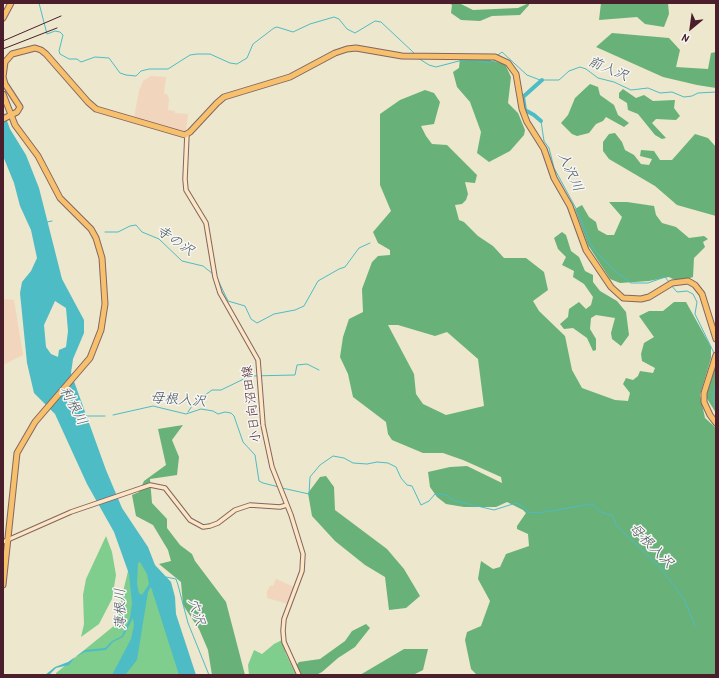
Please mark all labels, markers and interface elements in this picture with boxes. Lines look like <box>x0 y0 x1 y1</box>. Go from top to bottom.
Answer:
north arrow <box>671 8 711 48</box>
text: N <box>679 31 691 46</box>
water label: 前入沢 <box>585 53 631 85</box>
water label: 入沢川 <box>554 149 586 195</box>
water label: 寺の沢 <box>153 222 197 260</box>
street label: 小日向沼田線 <box>240 364 264 444</box>
water label: 利根川 <box>56 384 90 428</box>
water label: 母根入沢 <box>149 390 207 410</box>
water label: 母根入沢 <box>625 520 677 572</box>
water label: 薄根川 <box>112 588 130 630</box>
water label: 穴沢 <box>184 596 208 628</box>

